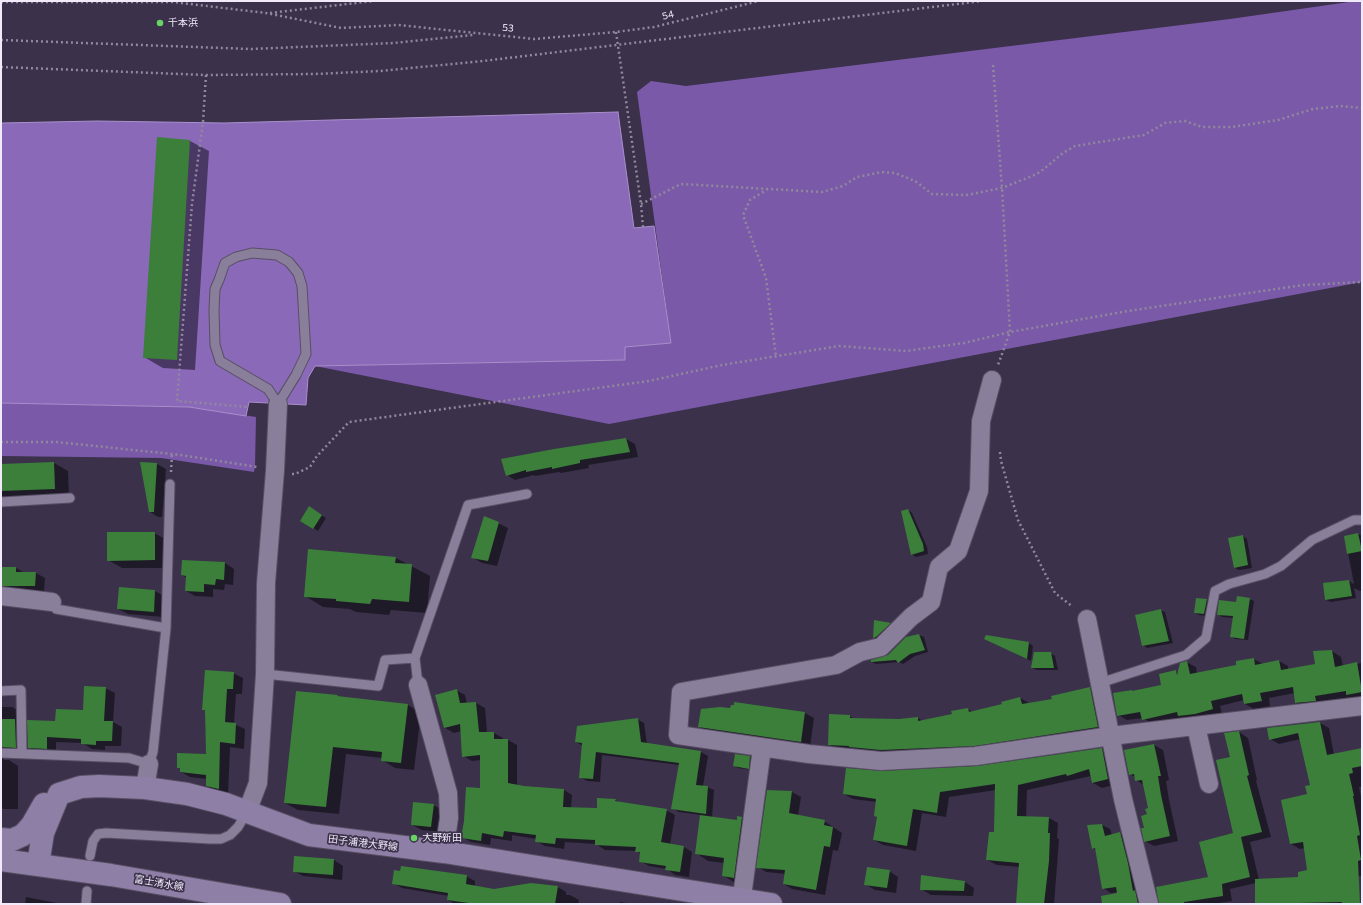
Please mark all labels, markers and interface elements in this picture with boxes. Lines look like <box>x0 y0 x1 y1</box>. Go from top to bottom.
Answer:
street label: 54 <box>661 8 675 22</box>
place label: 千本浜 <box>168 17 198 29</box>
marker: 千本浜 <box>155 18 165 28</box>
street label: 53 <box>502 22 514 34</box>
place label: 大野新田 <box>422 832 462 844</box>
street label: 田子浦港大野線 <box>328 833 398 853</box>
marker: 大野新田 <box>409 833 419 843</box>
street label: 富士清水線 <box>133 873 185 893</box>

